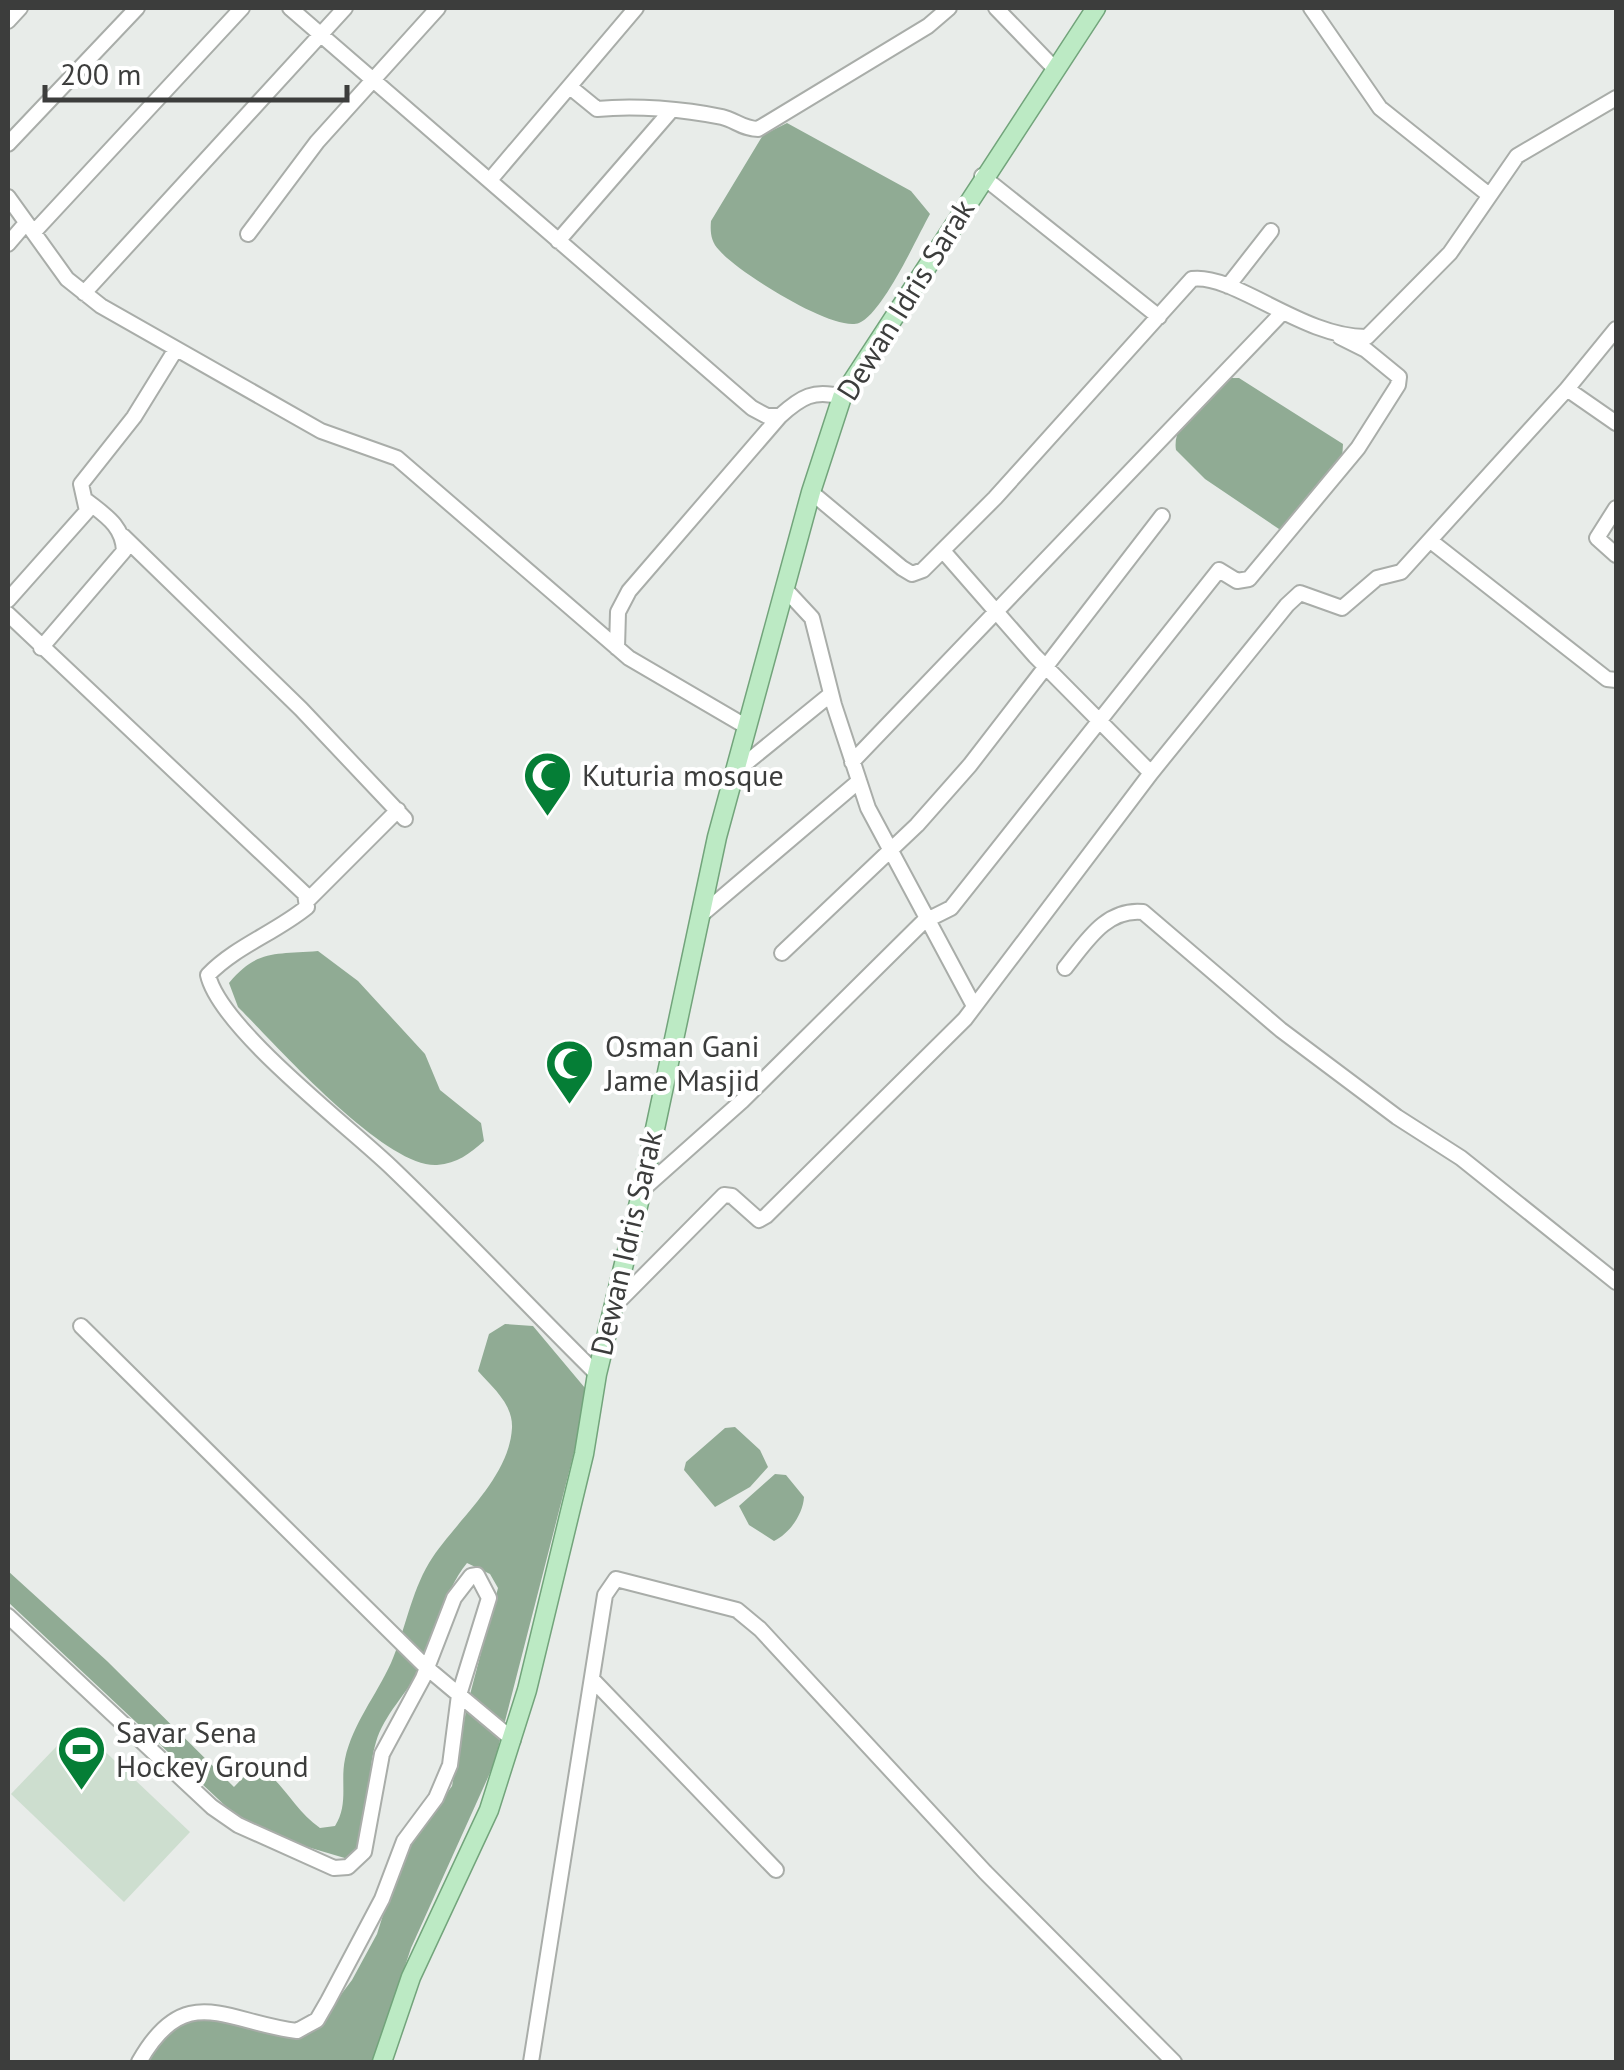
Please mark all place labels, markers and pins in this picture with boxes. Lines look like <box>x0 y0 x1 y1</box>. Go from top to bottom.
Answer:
mosque icon: Kuturia mosque <box>521 750 573 818</box>
place label: Kuturia mosque <box>582 755 784 794</box>
place label: Osman Gani Jame Masjid <box>603 1026 760 1099</box>
mosque icon: Osman Gani Jame Masjid <box>544 1038 596 1106</box>
place label: Savar Sena Hockey Ground <box>116 1712 309 1785</box>
sports icon: Savar Sena Hockey Ground <box>55 1724 107 1792</box>

